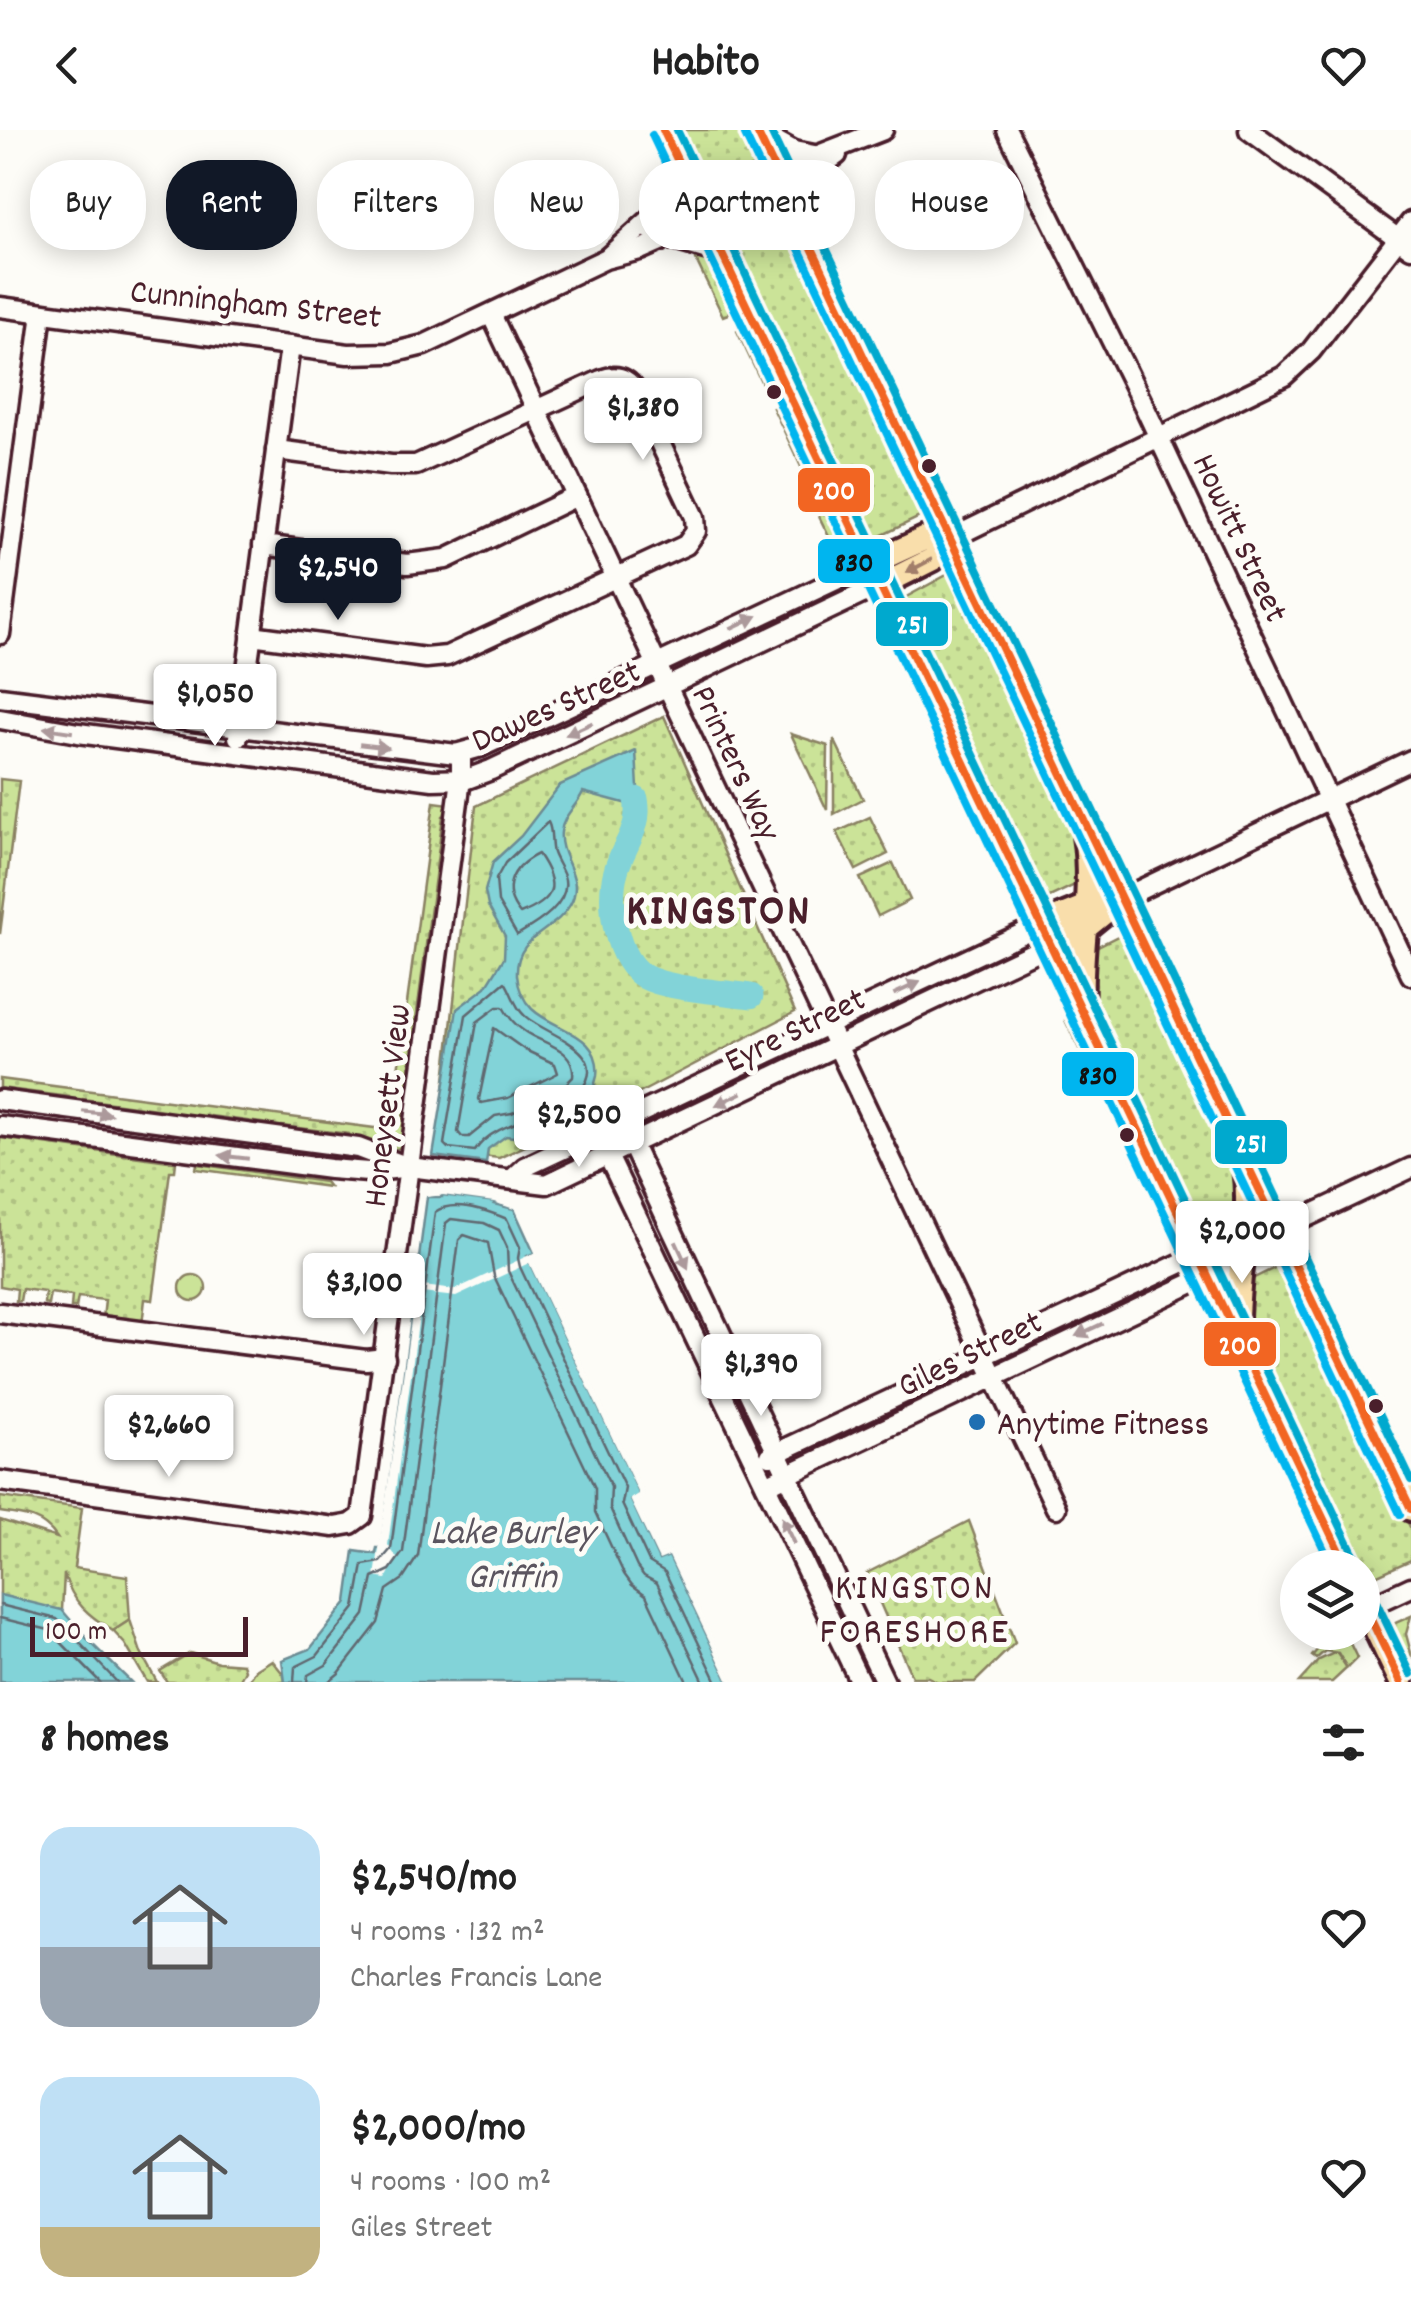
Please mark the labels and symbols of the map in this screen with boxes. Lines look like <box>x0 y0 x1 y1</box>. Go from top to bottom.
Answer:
street label: Cunningham Street <box>127 269 384 345</box>
pin: $1,380 <box>562 378 724 463</box>
unlabelled marker <box>764 382 784 402</box>
street label: Howitt Street <box>1176 446 1298 632</box>
unlabelled marker <box>919 456 939 476</box>
line badge: 200 <box>796 466 872 514</box>
text: 200 <box>813 474 855 514</box>
line badge: 830 <box>816 537 892 585</box>
pin: $2,540 <box>257 538 419 623</box>
text: 830 <box>835 546 873 586</box>
one-way arrow <box>905 557 933 574</box>
line badge: 251 <box>874 600 950 648</box>
text: 251 <box>896 608 928 648</box>
one-way arrow <box>730 614 759 631</box>
street label: Dawes Street <box>465 649 650 768</box>
pin: $1,050 <box>134 664 296 749</box>
street label: Printers Way <box>676 678 792 851</box>
one-way arrow <box>564 721 593 738</box>
one-way arrow <box>42 722 74 737</box>
one-way arrow <box>359 738 391 754</box>
district label: KINGSTON <box>626 882 812 946</box>
street label: Eyre Street <box>717 977 875 1088</box>
one-way arrow <box>893 979 922 996</box>
street label: Honeysett View <box>353 1001 427 1210</box>
line badge: 830 <box>1060 1050 1136 1098</box>
text: 830 <box>1079 1059 1117 1099</box>
pin: $2,500 <box>498 1085 660 1170</box>
one-way arrow <box>714 1090 743 1107</box>
one-way arrow <box>81 1105 113 1121</box>
line badge: 251 <box>1213 1118 1289 1166</box>
unlabelled marker <box>1117 1125 1137 1145</box>
text: 251 <box>1235 1127 1267 1167</box>
one-way arrow <box>217 1149 249 1165</box>
pin: $2,000 <box>1161 1201 1323 1286</box>
one-way arrow <box>674 1240 690 1270</box>
pin: $3,100 <box>283 1253 445 1338</box>
street label: Giles Street <box>890 1300 1052 1413</box>
line badge: 200 <box>1202 1320 1278 1368</box>
one-way arrow <box>1074 1322 1103 1339</box>
text: 200 <box>1219 1329 1261 1369</box>
pin: $1,390 <box>680 1334 842 1419</box>
pin: $2,660 <box>88 1395 250 1480</box>
unlabelled marker <box>1366 1396 1386 1416</box>
place label: Anytime Fitness <box>997 1402 1209 1452</box>
marker: Anytime Fitness <box>966 1411 988 1433</box>
water label: Lake Burley Griffin <box>430 1508 599 1607</box>
one-way arrow <box>779 1516 796 1545</box>
district label: KINGSTON FORESHORE <box>820 1563 1010 1662</box>
scale bar <box>30 1612 248 1656</box>

